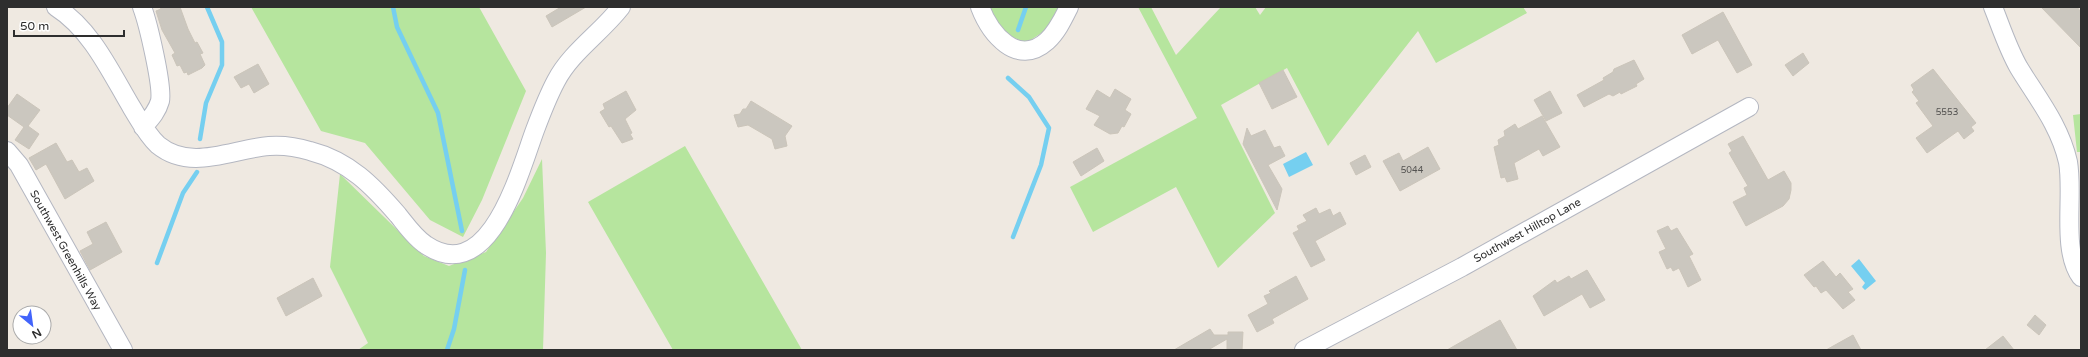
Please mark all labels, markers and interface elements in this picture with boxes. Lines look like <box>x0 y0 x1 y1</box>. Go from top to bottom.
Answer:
scale bar <box>14 12 124 38</box>
text: 50 m <box>20 19 49 33</box>
house number: 5553 <box>1936 107 1958 118</box>
house number: 5044 <box>1401 165 1424 176</box>
street label: Southwest Greenhills Way <box>27 188 104 313</box>
street label: Southwest Hilltop Lane <box>1471 196 1583 265</box>
north arrow <box>12 305 52 345</box>
text: N <box>30 325 44 341</box>

